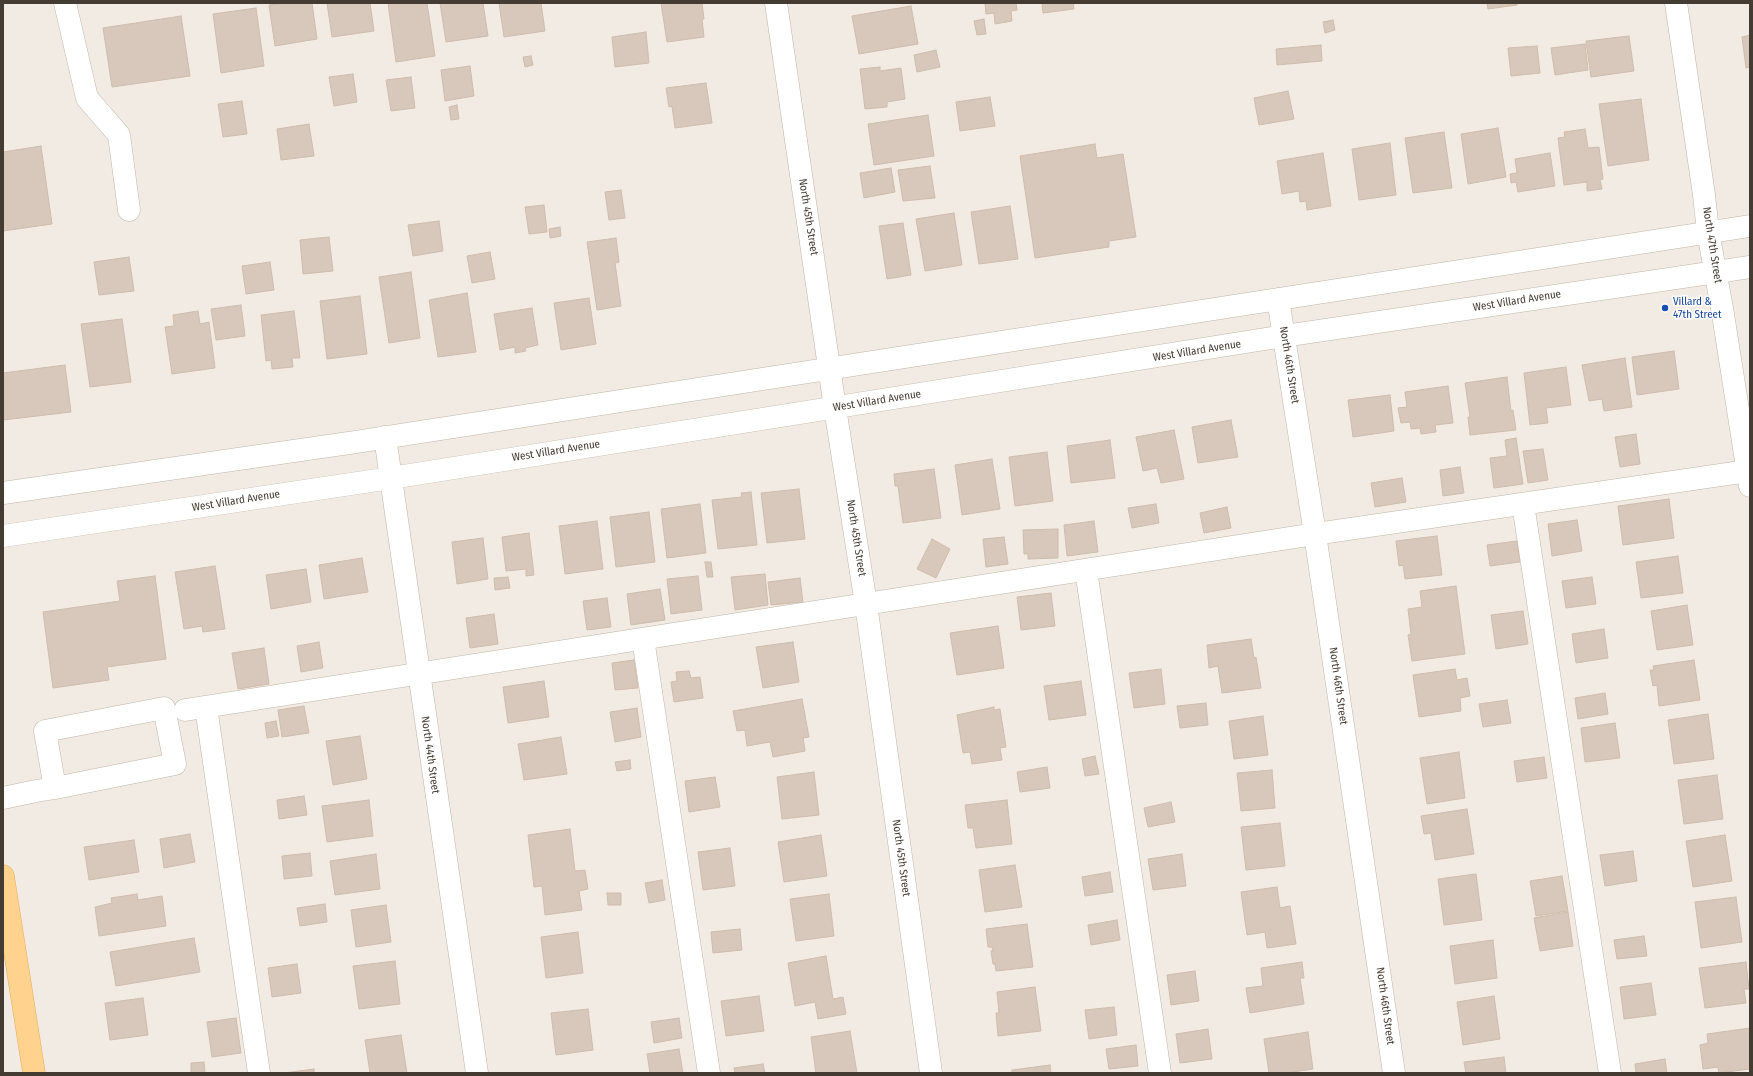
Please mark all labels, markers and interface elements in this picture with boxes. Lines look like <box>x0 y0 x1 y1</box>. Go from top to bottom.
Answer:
street label: North 45th Street <box>795 178 821 256</box>
street label: North 47th Street <box>1699 206 1725 284</box>
street label: West Villard Avenue <box>1472 288 1562 314</box>
place label: Villard & 47th Street <box>1673 295 1722 321</box>
marker: Villard & 47th Street <box>1660 303 1670 313</box>
street label: North 46th Street <box>1276 325 1302 405</box>
street label: West Villard Avenue <box>1152 338 1242 364</box>
street label: West Villard Avenue <box>832 388 922 414</box>
street label: West Villard Avenue <box>511 438 601 464</box>
street label: West Villard Avenue <box>191 488 281 514</box>
street label: North 45th Street <box>843 499 869 577</box>
street label: North 46th Street <box>1326 646 1350 726</box>
street label: North 44th Street <box>418 715 442 795</box>
street label: North 45th Street <box>889 819 913 897</box>
street label: North 46th Street <box>1373 966 1397 1046</box>

